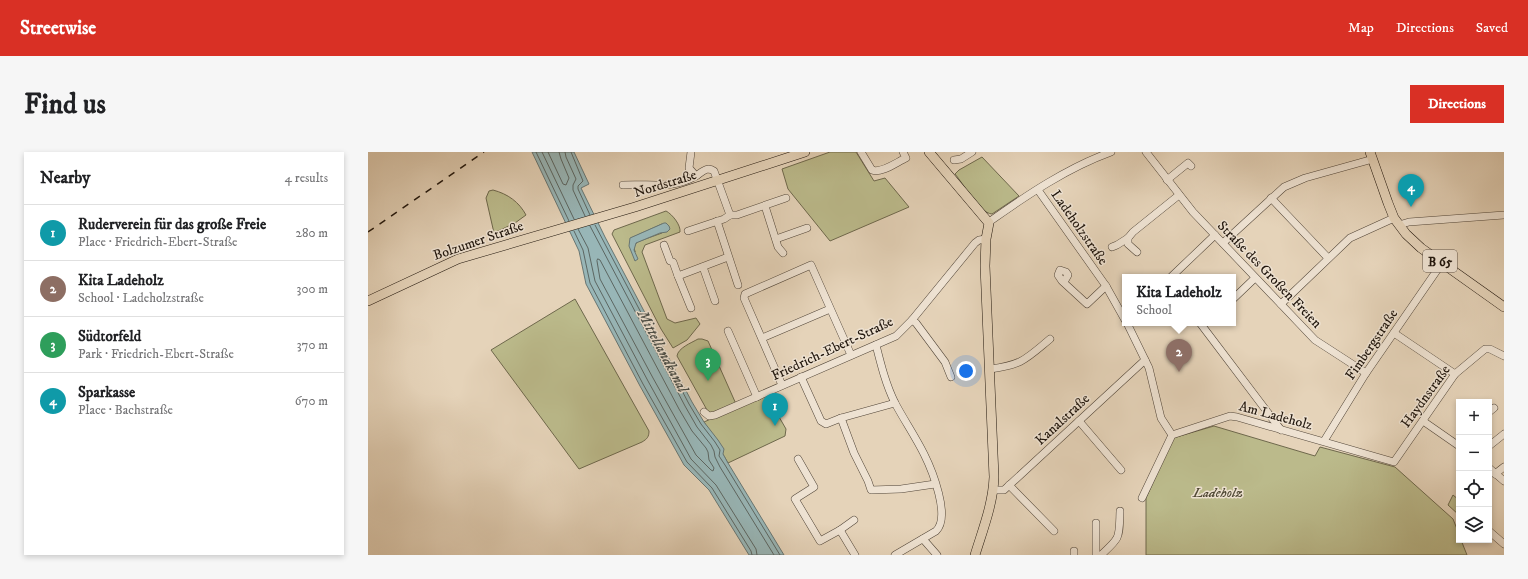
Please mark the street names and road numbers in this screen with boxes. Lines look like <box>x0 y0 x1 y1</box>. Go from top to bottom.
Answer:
street label: Nordstraße <box>632 166 699 202</box>
street label: Ladeholzstraße <box>1047 186 1112 269</box>
street label: Bolzumer Straße <box>431 217 526 265</box>
street label: Straße des Großen Freien <box>1213 217 1326 333</box>
road number: B 65 <box>1423 250 1457 272</box>
street label: Fimbergstraße <box>1342 306 1402 383</box>
street label: Friedrich-Ebert-Straße <box>769 313 896 385</box>
street label: Haydnstraße <box>1397 362 1455 431</box>
street label: Kanalstraße <box>1032 390 1094 449</box>
street label: Am Ladeholz <box>1237 397 1315 434</box>

